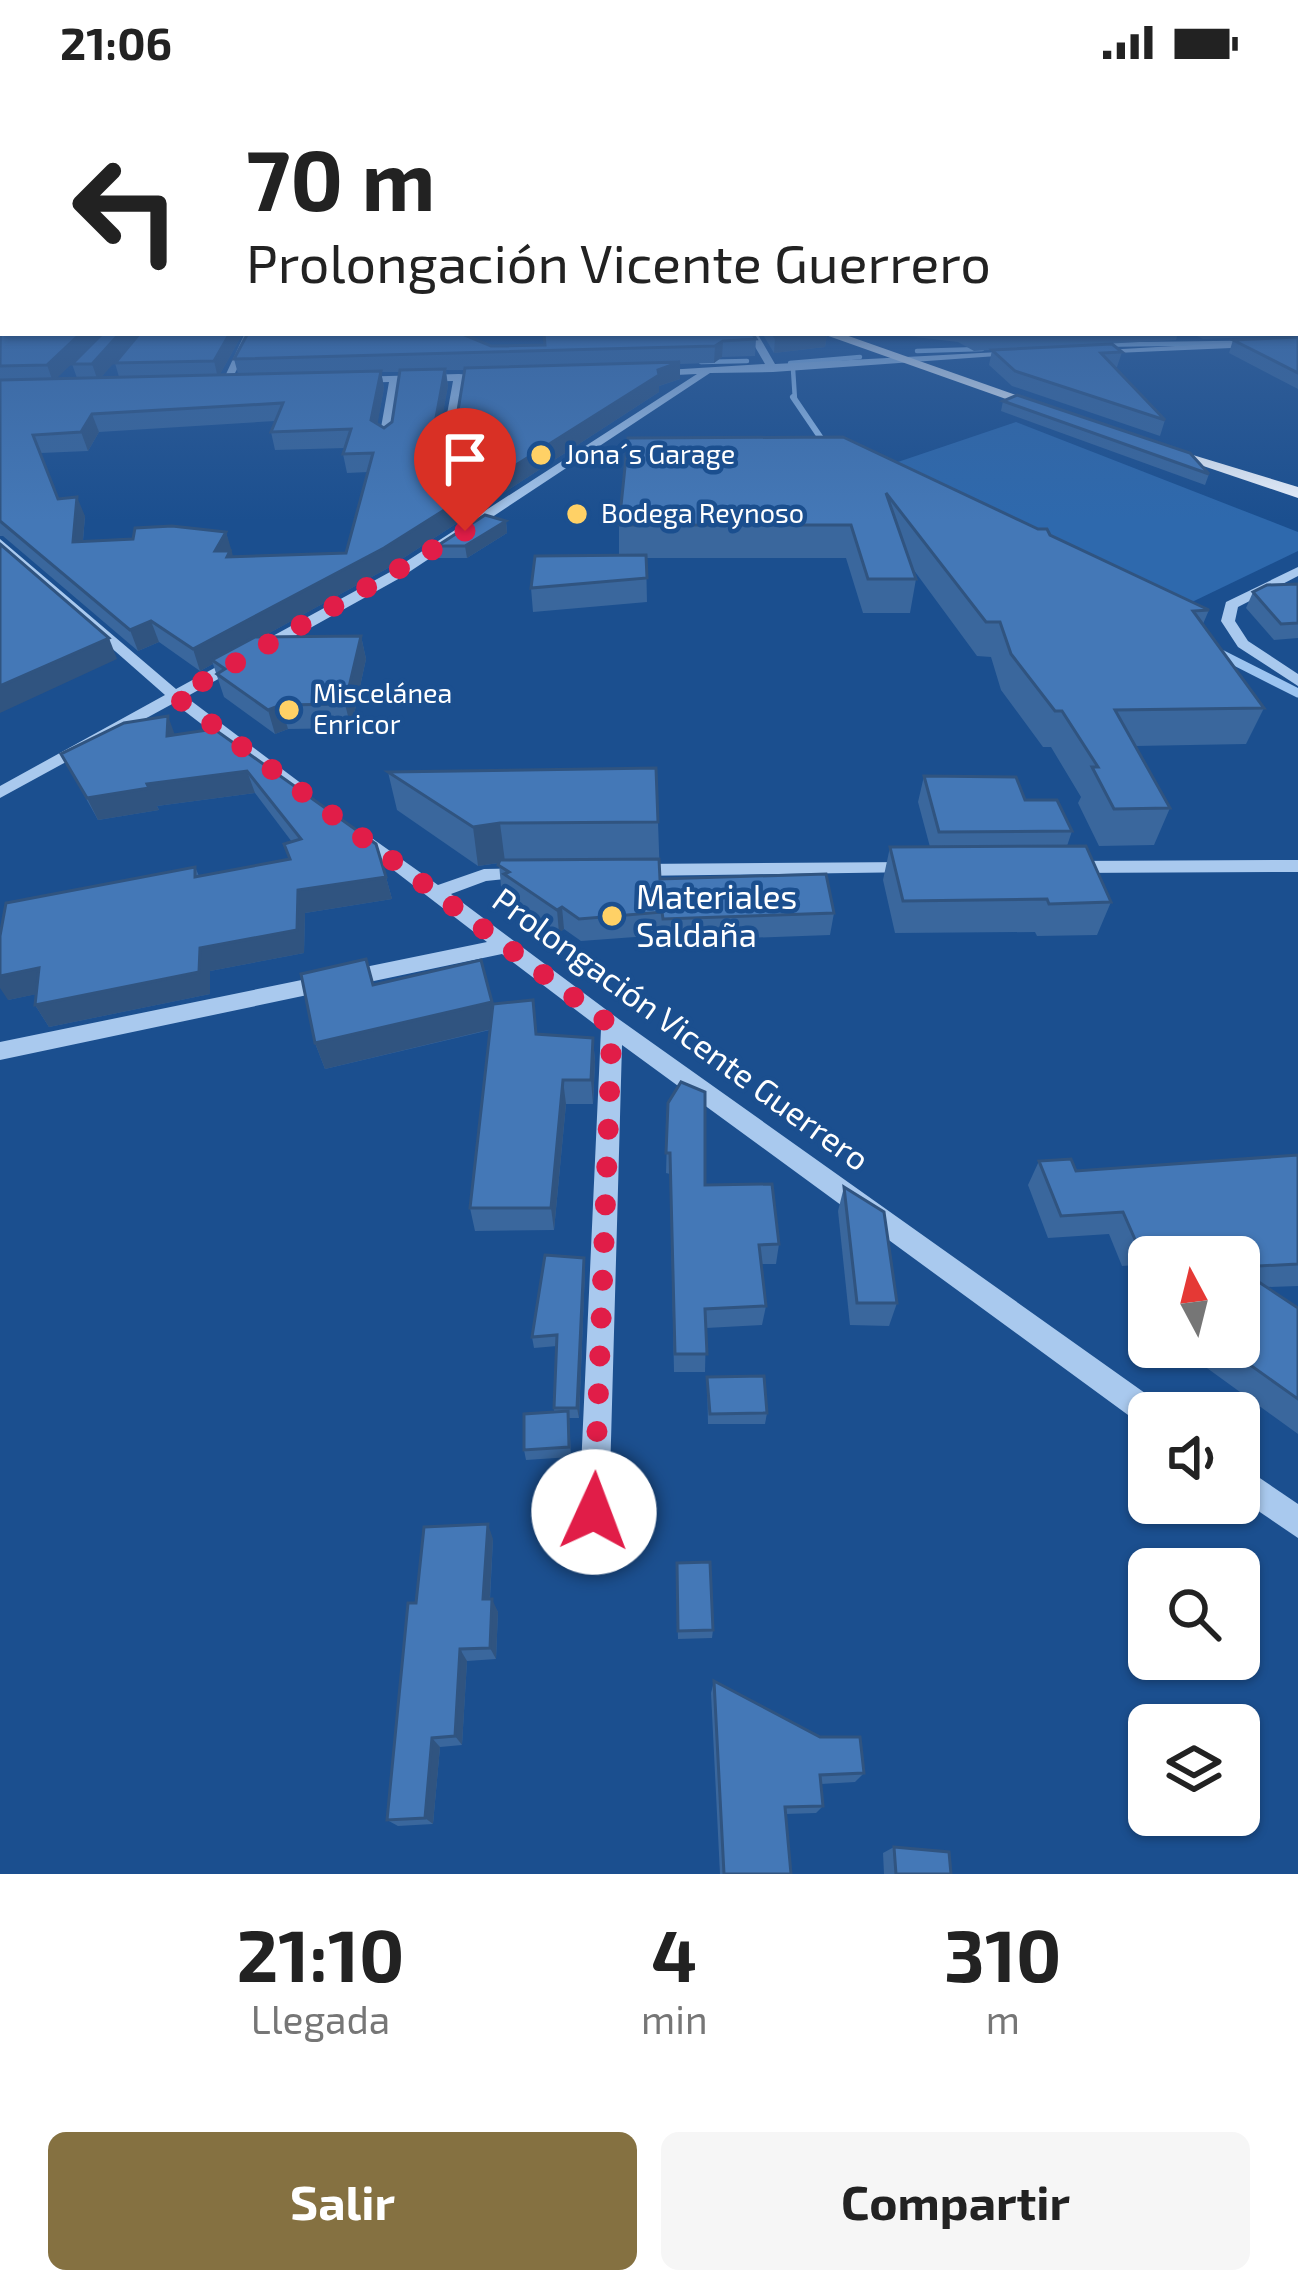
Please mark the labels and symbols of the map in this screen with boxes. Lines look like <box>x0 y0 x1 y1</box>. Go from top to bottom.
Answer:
pin <box>414 408 516 531</box>
place label: Jona´s Garage <box>565 437 735 470</box>
marker: Jona´s Garage <box>528 442 554 468</box>
place label: Bodega Reynoso <box>601 496 804 529</box>
marker: Bodega Reynoso <box>564 501 590 527</box>
place label: Miscelánea Enricor <box>313 676 452 739</box>
marker: Miscelánea Enricor <box>276 697 302 723</box>
place label: Materiales Saldaña <box>636 876 797 954</box>
street label: Prolongación Vicente Guerrero <box>486 878 877 1178</box>
marker: Materiales Saldaña <box>599 903 625 929</box>
north arrow <box>1128 1236 1260 1368</box>
position arrow <box>531 1449 657 1575</box>

